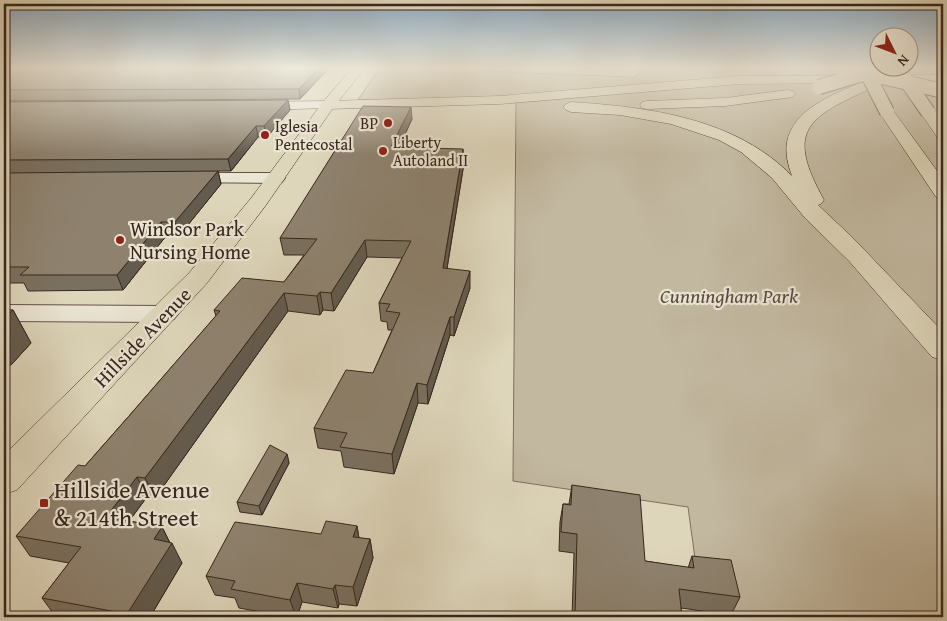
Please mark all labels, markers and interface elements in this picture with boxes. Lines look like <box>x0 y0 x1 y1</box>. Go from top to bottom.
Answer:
north arrow <box>870 28 920 78</box>
text: N <box>893 51 914 71</box>
place label: BP <box>360 111 378 135</box>
place label: Iglesia Pentecostal <box>275 114 353 156</box>
marker: BP <box>382 117 394 129</box>
marker: Iglesia Pentecostal <box>259 129 271 141</box>
place label: Liberty Autoland II <box>393 130 468 172</box>
marker: Liberty Autoland II <box>377 145 389 157</box>
place label: Windsor Park Nursing Home <box>130 214 250 266</box>
marker: Windsor Park Nursing Home <box>114 234 126 246</box>
street label: Hillside Avenue <box>87 280 197 394</box>
park label: Cunningham Park <box>660 281 799 310</box>
place label: Hillside Avenue & 214th Street <box>54 472 210 535</box>
marker: Hillside Avenue & 214th Street <box>38 497 50 509</box>

